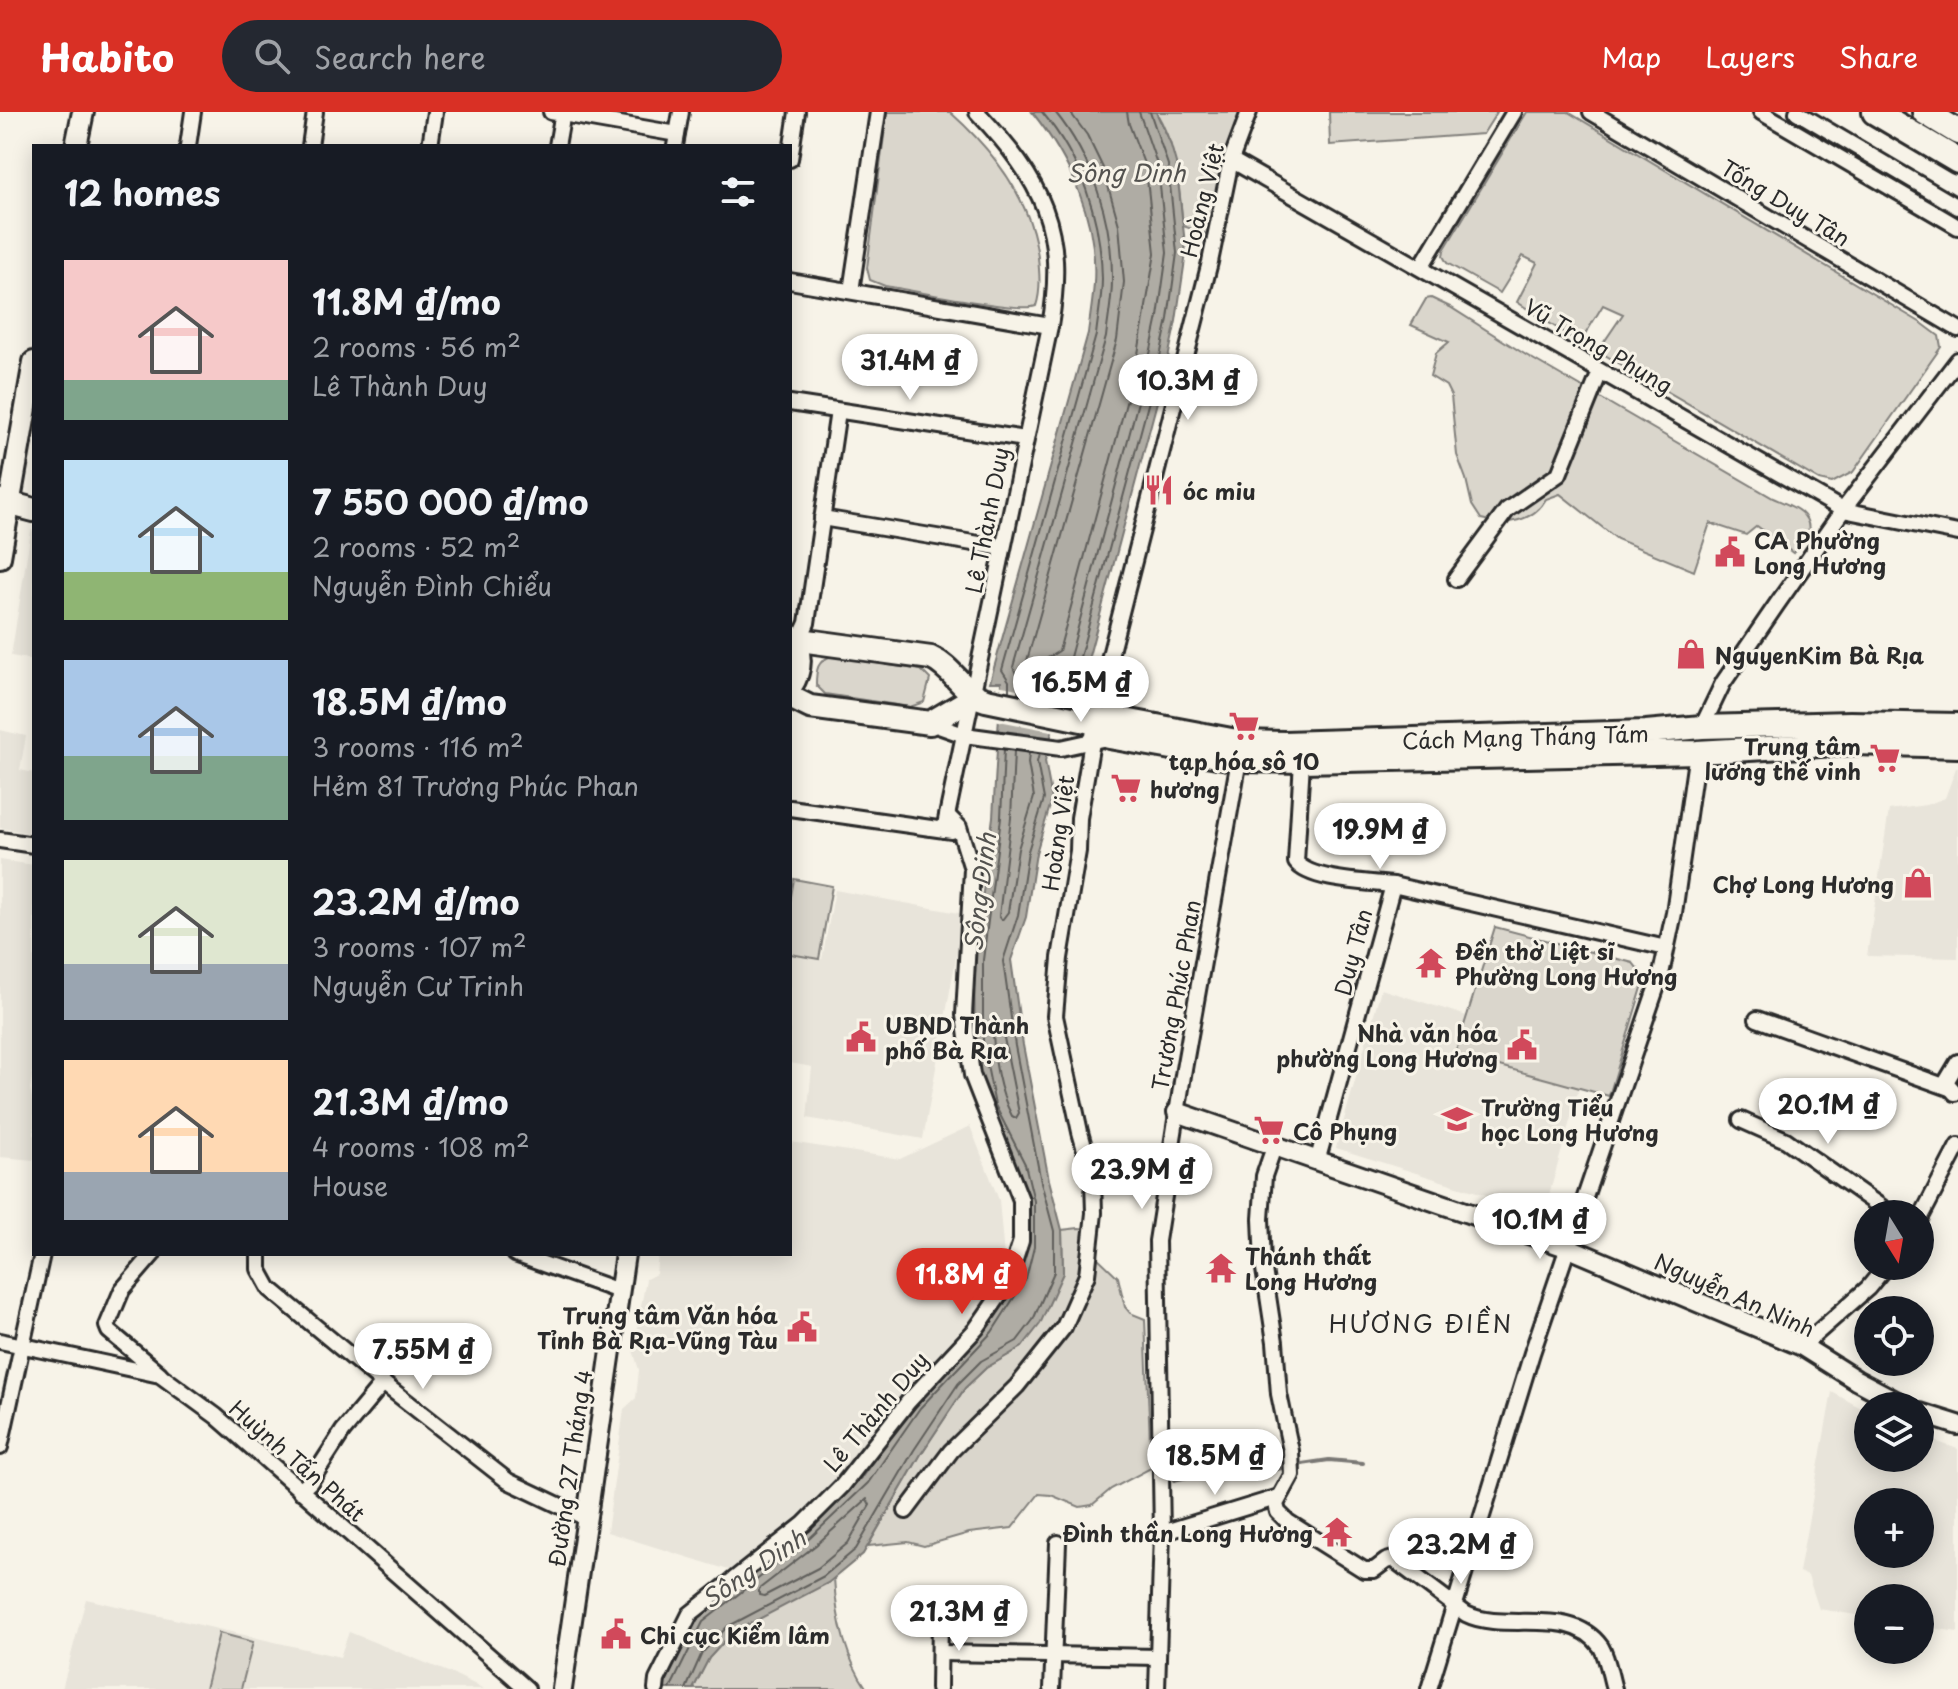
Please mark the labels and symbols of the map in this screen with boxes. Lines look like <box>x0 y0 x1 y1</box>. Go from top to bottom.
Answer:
street label: Hoàng Việt <box>1171 140 1231 260</box>
street label: Tống Duy Tân <box>1715 150 1857 254</box>
water label: Sông Dinh <box>1067 154 1186 190</box>
street label: Vũ Trọng Phụng <box>1519 289 1679 401</box>
pin: 31.4M ₫ <box>836 334 984 402</box>
pin: 10.3M ₫ <box>1114 354 1262 422</box>
street label: Lê Thành Duy <box>956 444 1016 596</box>
restaurant icon: óc miu <box>1142 473 1176 507</box>
place label: óc miu <box>1183 474 1256 507</box>
place label: CA Phường Long Hương <box>1754 523 1886 581</box>
public building icon: CA Phường Long Hương <box>1713 535 1747 569</box>
shop icon: NguyenKim Bà Rịa <box>1674 637 1708 671</box>
place label: NguyenKim Bà Rịa <box>1715 638 1925 671</box>
pin: 16.5M ₫ <box>1007 656 1155 724</box>
supermarket icon: tạp hóa sô 10 <box>1227 709 1261 743</box>
street label: Cách Mạng Tháng Tám <box>1401 715 1649 756</box>
place label: Trung tâm lương thế vinh <box>1705 729 1861 787</box>
supermarket icon: Trung tâm lương thế vinh <box>1868 741 1902 775</box>
place label: tạp hóa sô 10 <box>1169 744 1319 777</box>
supermarket icon: hương <box>1109 771 1143 805</box>
place label: hương <box>1150 772 1220 805</box>
street label: Hoàng Việt <box>1033 773 1081 893</box>
pin: 19.9M ₫ <box>1306 803 1454 871</box>
water label: Sông Dinh <box>954 830 1004 953</box>
shop icon: Chợ Long Hương <box>1901 866 1935 900</box>
place label: Chợ Long Hương <box>1713 867 1894 900</box>
street label: Trương Phúc Phan <box>1142 897 1208 1093</box>
street label: Duy Tân <box>1325 905 1379 999</box>
place label: Đền thờ Liệt sĩ Phường Long Hương <box>1455 934 1677 992</box>
temple icon: Đền thờ Liệt sĩ Phường Long Hương <box>1414 946 1448 980</box>
place label: UBND Thành phố Bà Rịa <box>885 1008 1029 1066</box>
place label: Nhà văn hóa phường Long Hương <box>1276 1016 1498 1074</box>
public building icon: UBND Thành phố Bà Rịa <box>844 1020 878 1054</box>
public building icon: Nhà văn hóa phường Long Hương <box>1505 1028 1539 1062</box>
pin: 20.1M ₫ <box>1754 1078 1902 1146</box>
place label: Trường Tiểu học Long Hương <box>1481 1090 1659 1148</box>
school or university icon: Trường Tiểu học Long Hương <box>1440 1102 1474 1136</box>
supermarket icon: Cô Phụng <box>1252 1113 1286 1147</box>
place label: Cô Phụng <box>1293 1114 1397 1147</box>
pin: 23.9M ₫ <box>1068 1143 1216 1211</box>
pin: 10.1M ₫ <box>1466 1193 1614 1261</box>
north arrow <box>1854 1200 1934 1280</box>
place label: Thánh thất Long Hương <box>1245 1239 1377 1297</box>
street label: Nguyễn An Ninh <box>1650 1244 1820 1344</box>
pin: 11.8M ₫ <box>888 1248 1036 1316</box>
temple icon: Thánh thất Long Hương <box>1204 1251 1238 1285</box>
place label: Trung tâm Văn hóa Tỉnh Bà Rịa-Vũng Tàu <box>537 1298 778 1356</box>
district label: HƯƠNG ĐIỀN <box>1329 1305 1513 1341</box>
public building icon: Trung tâm Văn hóa Tỉnh Bà Rịa-Vũng Tàu <box>785 1310 819 1344</box>
pin: 7.55M ₫ <box>349 1323 497 1391</box>
street label: Lê Thành Duy <box>815 1343 935 1479</box>
street label: Đường 27 Tháng 4 <box>539 1367 599 1569</box>
street label: Huỳnh Tấn Phát <box>223 1391 373 1529</box>
pin: 18.5M ₫ <box>1141 1429 1289 1497</box>
temple icon: Đình thần Long Hương <box>1320 1515 1354 1549</box>
place label: Đình thần Long Hương <box>1062 1516 1313 1549</box>
pin: 23.2M ₫ <box>1387 1518 1535 1586</box>
water label: Sông Dinh <box>694 1519 813 1616</box>
pin: 21.3M ₫ <box>885 1585 1033 1653</box>
public building icon: Chi cục Kiểm lâm <box>599 1617 633 1651</box>
place label: Chi cục Kiểm lâm <box>640 1618 830 1651</box>

